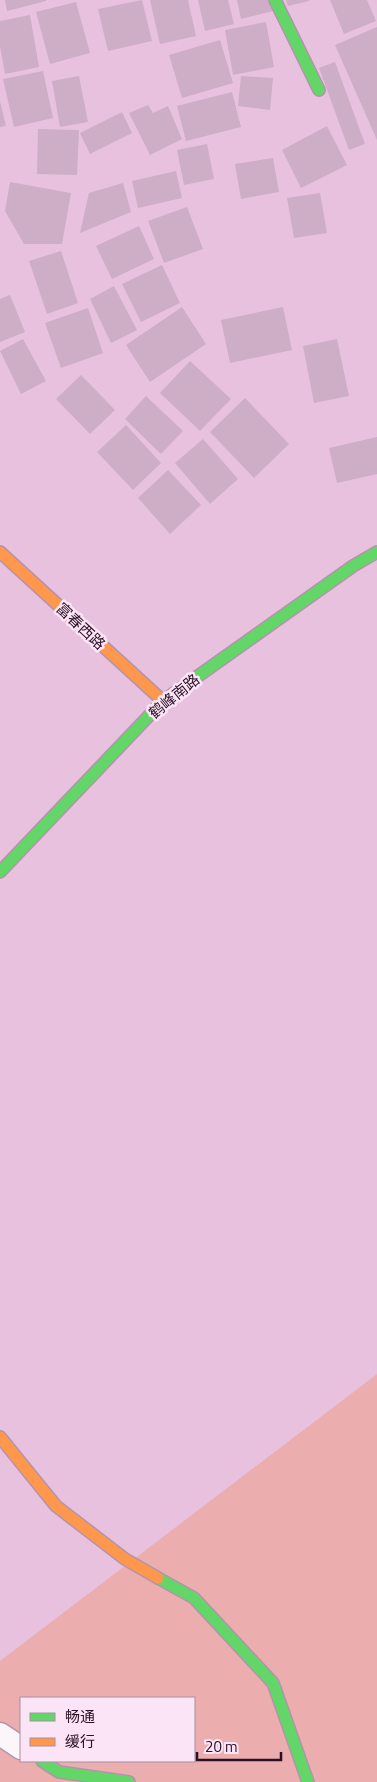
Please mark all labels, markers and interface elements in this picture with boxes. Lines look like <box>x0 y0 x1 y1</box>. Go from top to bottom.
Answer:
street label: 富春西路 <box>51 597 111 655</box>
street label: 鹤峰南路 <box>143 668 205 724</box>
legend <box>20 1697 195 1762</box>
text: 畅通 <box>65 1705 95 1728</box>
text: 缓行 <box>65 1730 95 1753</box>
scale bar <box>197 1730 281 1762</box>
text: 20 m <box>205 1735 238 1758</box>

